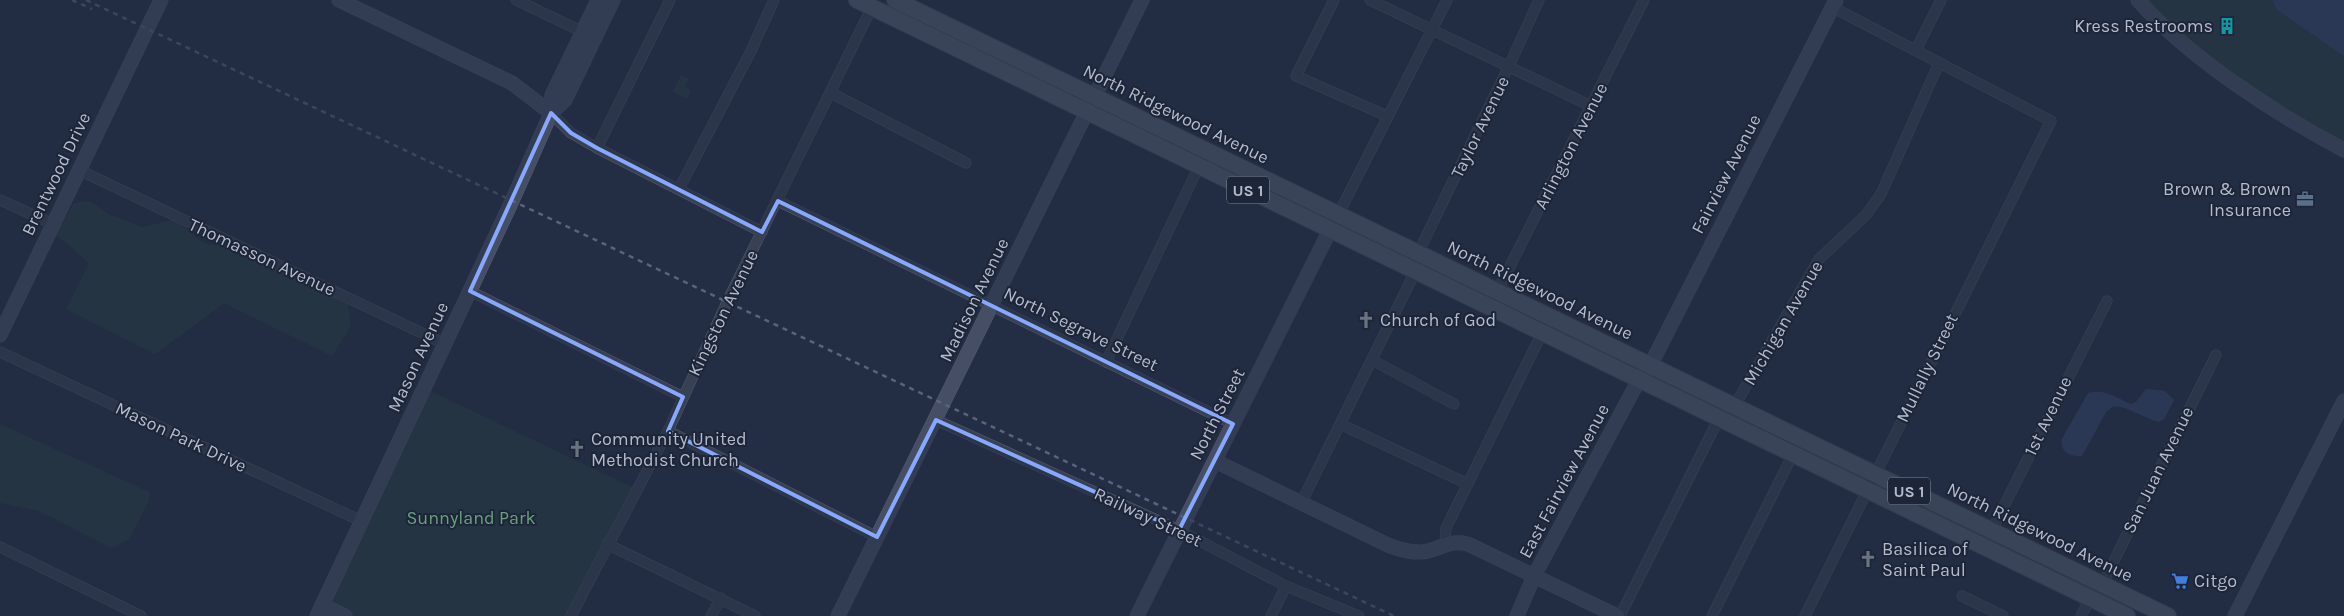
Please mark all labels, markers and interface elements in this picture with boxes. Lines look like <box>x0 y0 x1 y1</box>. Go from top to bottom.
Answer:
place label: Kress Restrooms <box>2074 15 2213 37</box>
building icon: Kress Restrooms <box>2217 16 2237 36</box>
street label: North Ridgewood Avenue <box>1080 59 1272 169</box>
street label: Taylor Avenue <box>1446 72 1514 182</box>
street label: Arlington Avenue <box>1530 79 1612 213</box>
street label: Brentwood Drive <box>17 109 95 239</box>
street label: Fairview Avenue <box>1686 111 1766 237</box>
road number: US 1 <box>1227 176 1269 204</box>
place label: Brown & Brown Insurance <box>2163 178 2291 221</box>
office icon: Brown & Brown Insurance <box>2295 189 2315 209</box>
street label: Thomasson Avenue <box>185 213 339 301</box>
street label: Madison Avenue <box>935 235 1013 365</box>
street label: North Ridgewood Avenue <box>1444 235 1636 345</box>
street label: Kingston Avenue <box>683 246 763 380</box>
street label: Michigan Avenue <box>1738 257 1828 389</box>
street label: North Segrave Street <box>1000 282 1162 376</box>
street label: Mason Avenue <box>383 299 453 415</box>
place label: Church of God <box>1380 309 1496 331</box>
church icon: Church of God <box>1356 310 1376 330</box>
street label: Mullally Street <box>1891 310 1963 426</box>
street label: North Street <box>1185 364 1250 464</box>
street label: 1st Avenue <box>2019 373 2077 459</box>
street label: Mason Park Drive <box>112 397 250 477</box>
street label: East Fairview Avenue <box>1514 400 1614 562</box>
street label: San Juan Avenue <box>2118 403 2198 537</box>
place label: Community United Methodist Church <box>591 428 747 471</box>
church icon: Community United Methodist Church <box>567 439 587 459</box>
street label: North Ridgewood Avenue <box>1944 477 2136 587</box>
road number: US 1 <box>1888 478 1930 504</box>
street label: Railway Street <box>1091 482 1206 552</box>
park label: Sunnyland Park <box>406 507 536 529</box>
place label: Basilica of Saint Paul <box>1882 538 1969 581</box>
church icon: Basilica of Saint Paul <box>1858 549 1878 569</box>
place label: Citgo <box>2194 570 2237 592</box>
supermarket icon: Citgo <box>2170 571 2190 591</box>

